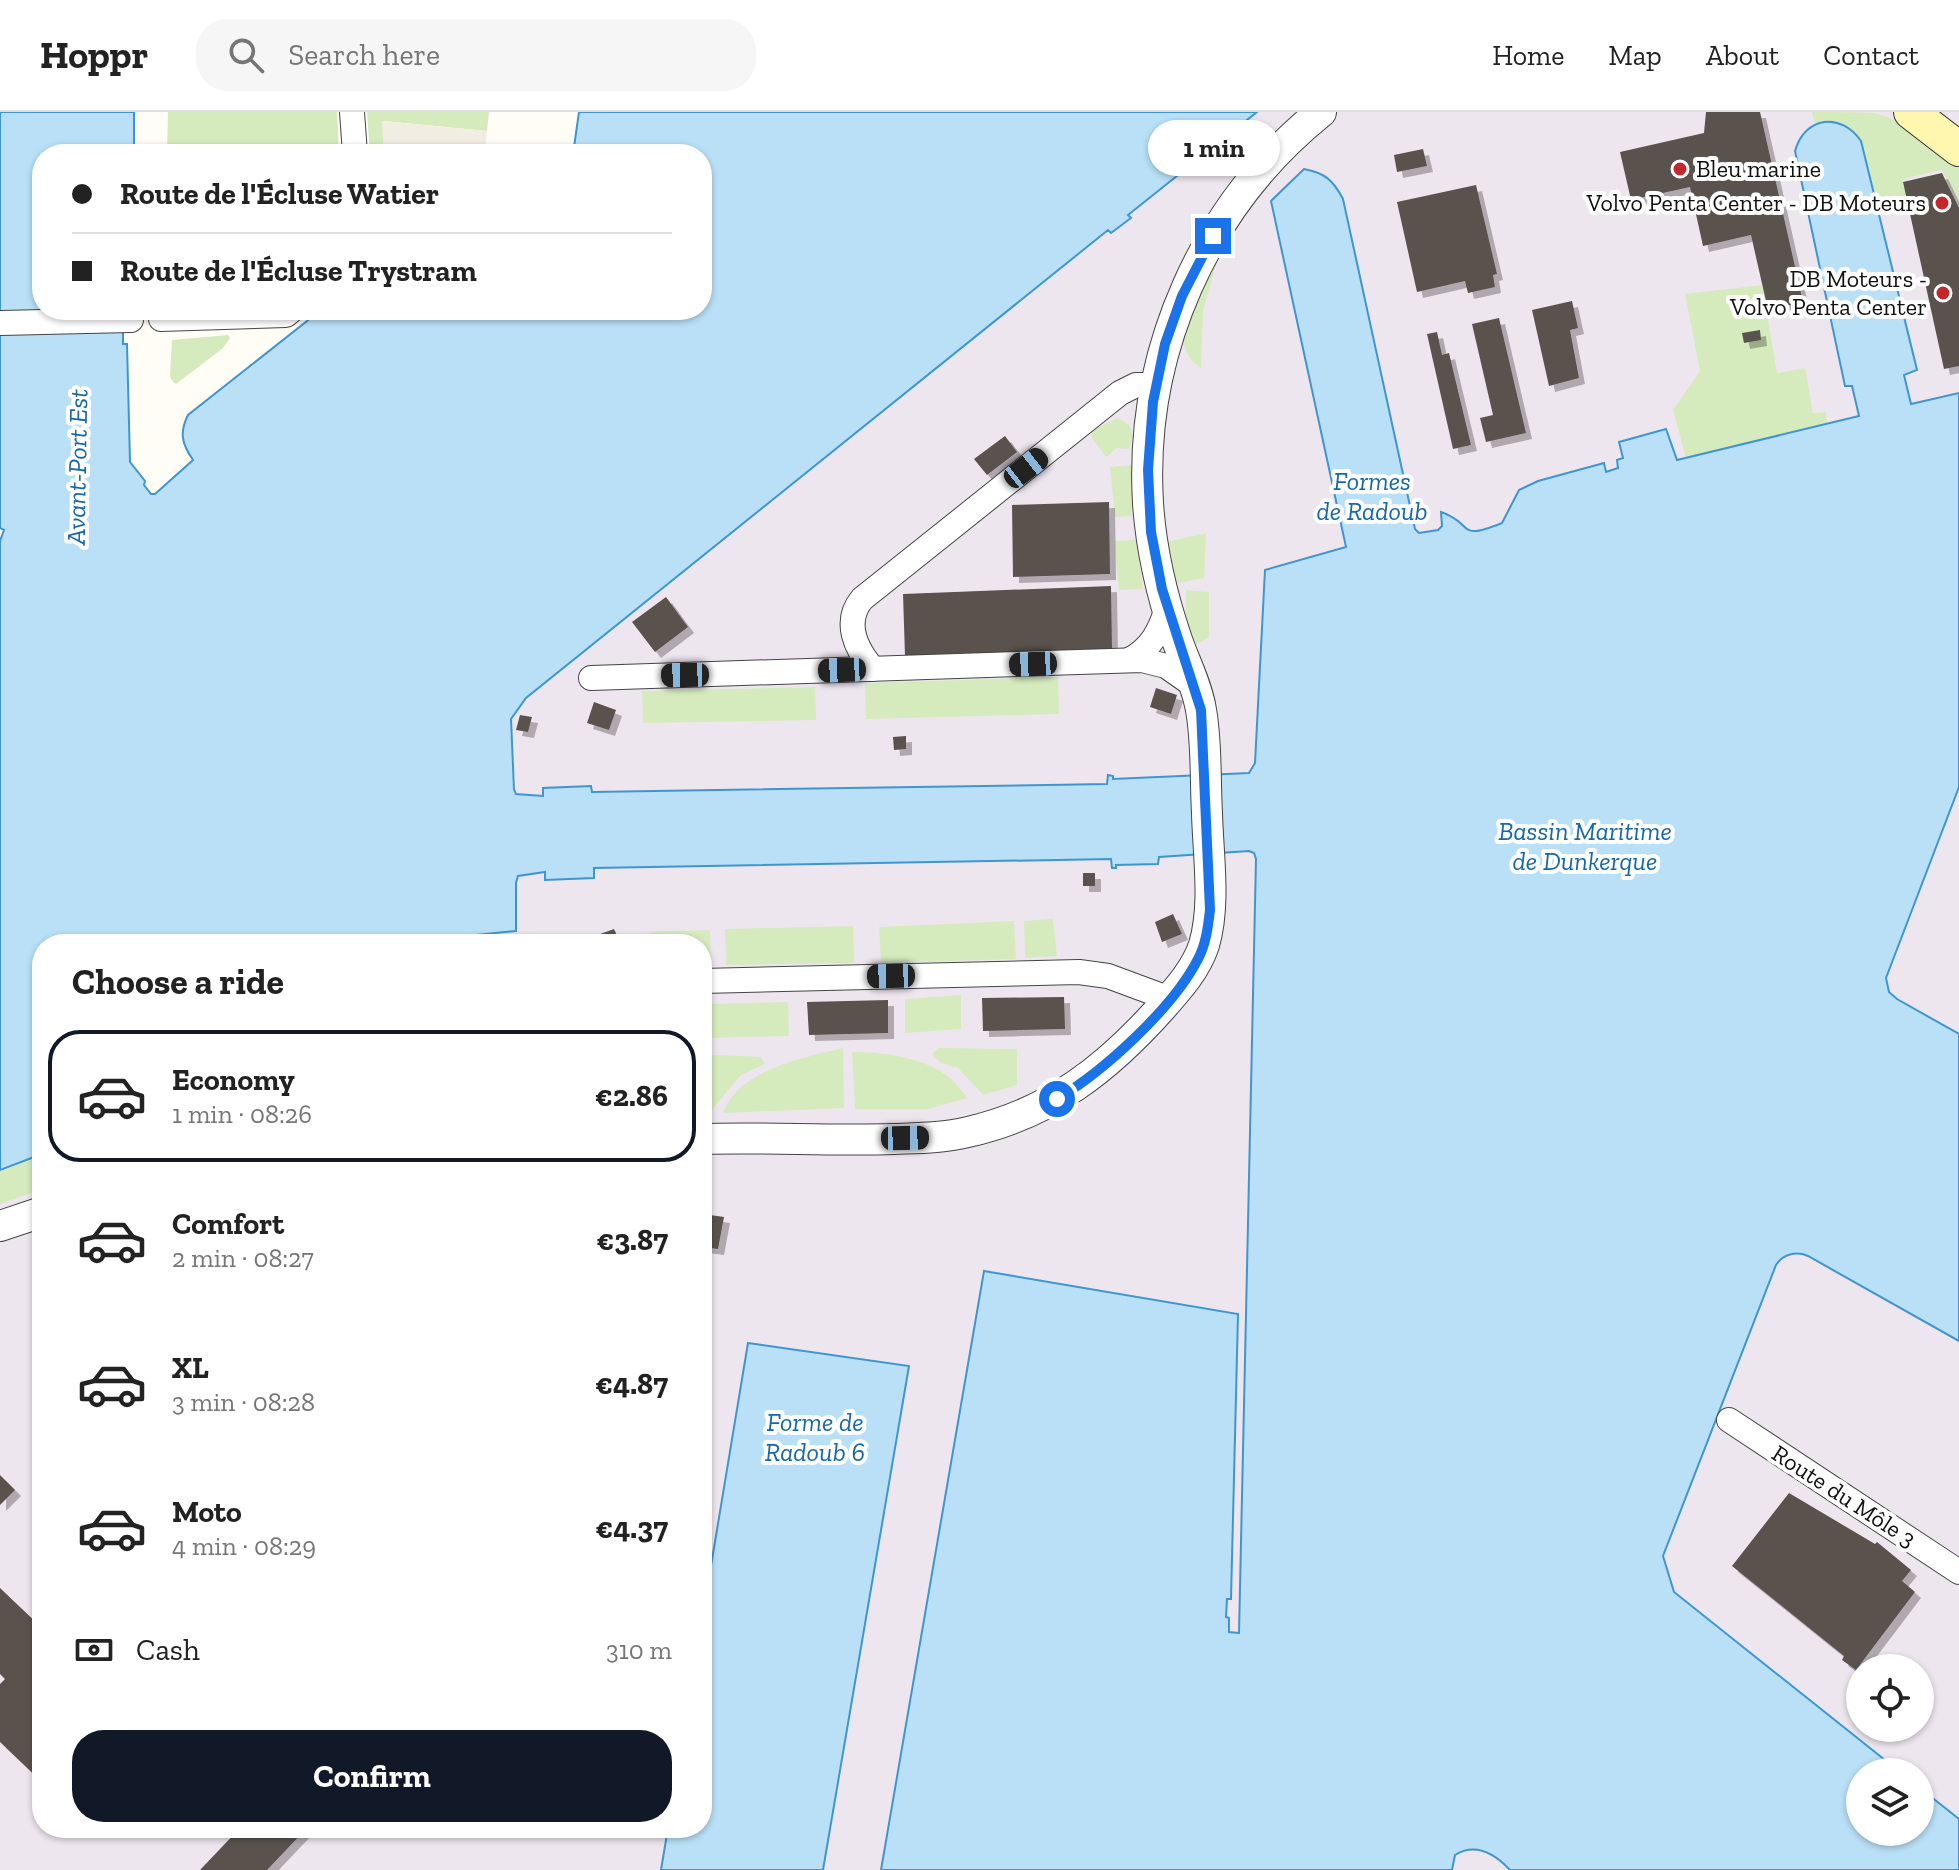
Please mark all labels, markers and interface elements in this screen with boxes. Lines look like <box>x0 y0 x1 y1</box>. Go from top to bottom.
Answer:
search box <box>196 19 756 91</box>
text: Hoppr <box>40 32 148 78</box>
icon: search <box>224 33 268 77</box>
text: Search here <box>288 37 440 73</box>
text: Home <box>1492 39 1564 72</box>
text: Map <box>1608 39 1662 72</box>
text: About <box>1706 39 1779 72</box>
text: Contact <box>1823 39 1919 72</box>
callout: 1 min <box>1147 120 1279 176</box>
text: 1 min <box>1183 132 1245 164</box>
place label: Bleu marine <box>1696 154 1821 183</box>
marker: Bleu marine <box>1671 160 1689 178</box>
text: Route de l'Écluse Watier <box>120 176 439 212</box>
place label: Volvo Penta Center - DB Moteurs <box>1585 188 1926 217</box>
marker: Volvo Penta Center - DB Moteurs <box>1933 194 1951 212</box>
route end <box>1195 218 1231 254</box>
text: Route de l'Écluse Trystram <box>120 253 477 289</box>
place label: DB Moteurs - Volvo Penta Center <box>1729 264 1927 321</box>
marker: DB Moteurs - Volvo Penta Center <box>1934 284 1952 302</box>
water label: Avant-Port Est <box>60 388 94 546</box>
car <box>1000 444 1052 492</box>
water label: Formes de Radoub <box>1316 465 1428 527</box>
car <box>1009 651 1057 677</box>
car <box>818 657 866 683</box>
car <box>661 663 709 687</box>
water label: Bassin Maritime de Dunkerque <box>1498 815 1672 877</box>
text: Choose a ride <box>72 960 284 1003</box>
car <box>867 964 915 988</box>
icon: car <box>76 1060 148 1132</box>
text: Economy <box>172 1062 295 1098</box>
text: €2.86 <box>595 1078 668 1114</box>
route start <box>1039 1081 1075 1117</box>
text: 1 min · 08:26 <box>172 1098 312 1130</box>
car <box>881 1126 929 1150</box>
icon: car <box>76 1204 148 1276</box>
text: Comfort <box>172 1206 284 1242</box>
text: €3.87 <box>596 1222 668 1258</box>
text: 2 min · 08:27 <box>172 1242 314 1274</box>
icon: car <box>76 1348 148 1420</box>
text: XL <box>172 1350 209 1386</box>
text: €4.87 <box>595 1366 668 1402</box>
text: 3 min · 08:28 <box>172 1386 315 1418</box>
water label: Forme de Radoub 6 <box>765 1406 865 1468</box>
street label: Route du Môle 3 <box>1767 1438 1922 1553</box>
icon: car <box>76 1492 148 1564</box>
text: Moto <box>172 1494 242 1530</box>
text: €4.37 <box>595 1510 668 1546</box>
text: 4 min · 08:29 <box>172 1530 316 1562</box>
icon: cash <box>72 1628 116 1672</box>
text: Cash <box>136 1632 200 1668</box>
text: 310 m <box>606 1634 672 1666</box>
map controls <box>1846 1654 1934 1846</box>
button: locate <box>1846 1654 1934 1742</box>
button: Confirm <box>72 1730 672 1822</box>
button: layers <box>1846 1758 1934 1846</box>

